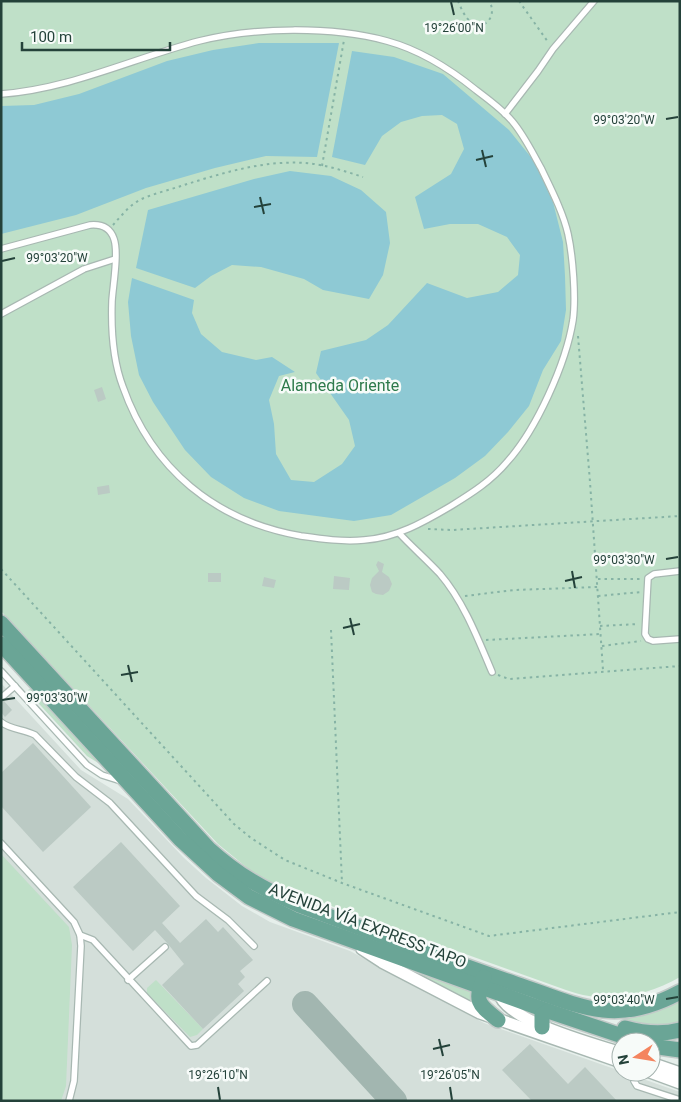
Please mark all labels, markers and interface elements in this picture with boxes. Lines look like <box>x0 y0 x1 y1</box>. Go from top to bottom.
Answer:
scale bar <box>22 20 170 52</box>
text: 19°26'00"N <box>424 21 484 35</box>
text: 100 m <box>30 28 72 46</box>
text: 99°03'20"W <box>593 113 655 127</box>
text: 99°03'20"W <box>26 251 88 265</box>
park label: Alameda Oriente <box>281 376 399 395</box>
text: 99°03'30"W <box>593 553 655 567</box>
text: 99°03'30"W <box>26 691 88 705</box>
street label: AVENIDA VÍA EXPRESS TAPO <box>266 879 469 972</box>
text: 99°03'40"W <box>593 993 655 1007</box>
north arrow <box>611 1032 661 1082</box>
text: N <box>614 1053 632 1066</box>
text: 19°26'10"N <box>188 1068 248 1082</box>
text: 19°26'05"N <box>420 1068 480 1082</box>

